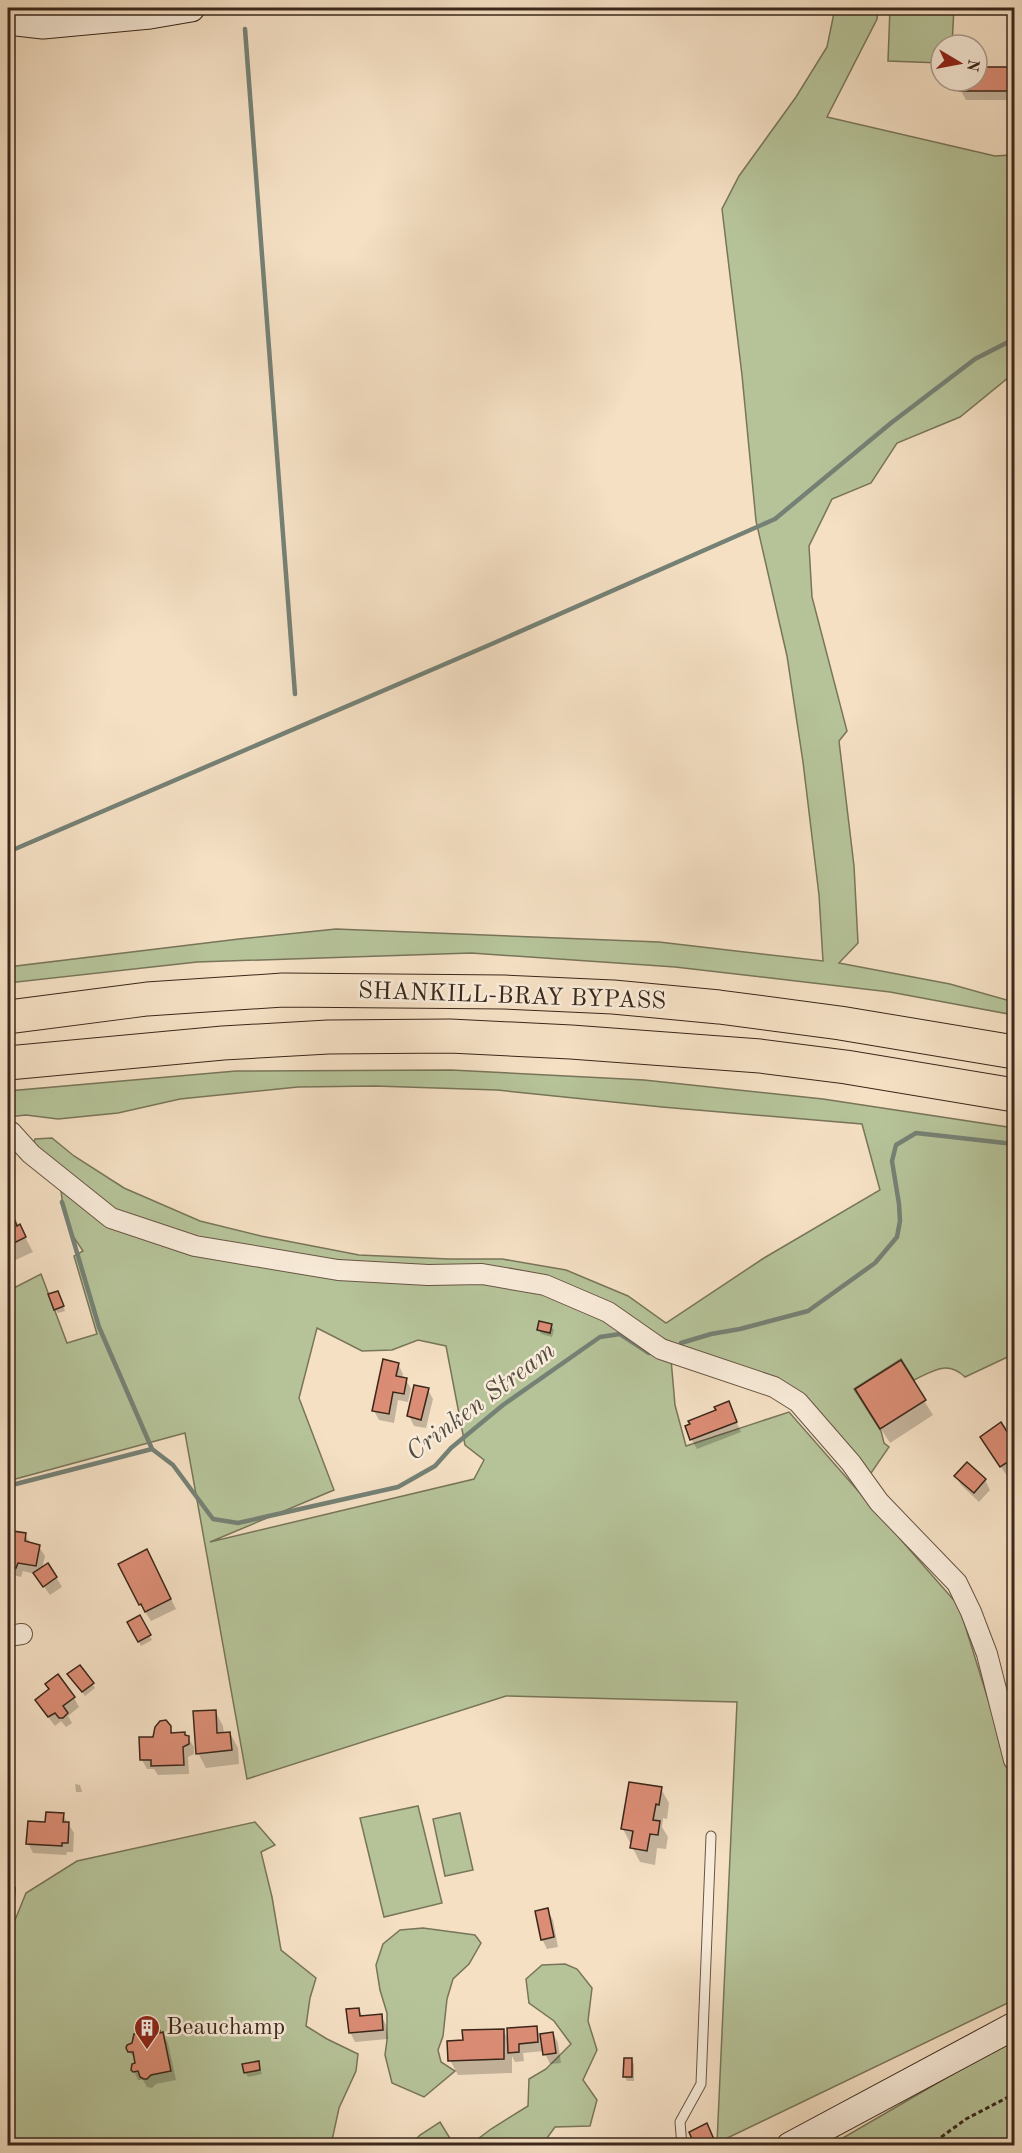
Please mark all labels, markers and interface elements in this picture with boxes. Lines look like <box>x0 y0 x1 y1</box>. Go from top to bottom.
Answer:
north arrow <box>929 33 989 93</box>
text: N <box>963 58 981 73</box>
street label: SHANKILL-BRAY BYPASS <box>357 980 667 1014</box>
water label: Crinken Stream <box>402 1338 560 1466</box>
building icon: Beauchamp <box>132 2013 162 2051</box>
place label: Beauchamp <box>166 2016 285 2040</box>

